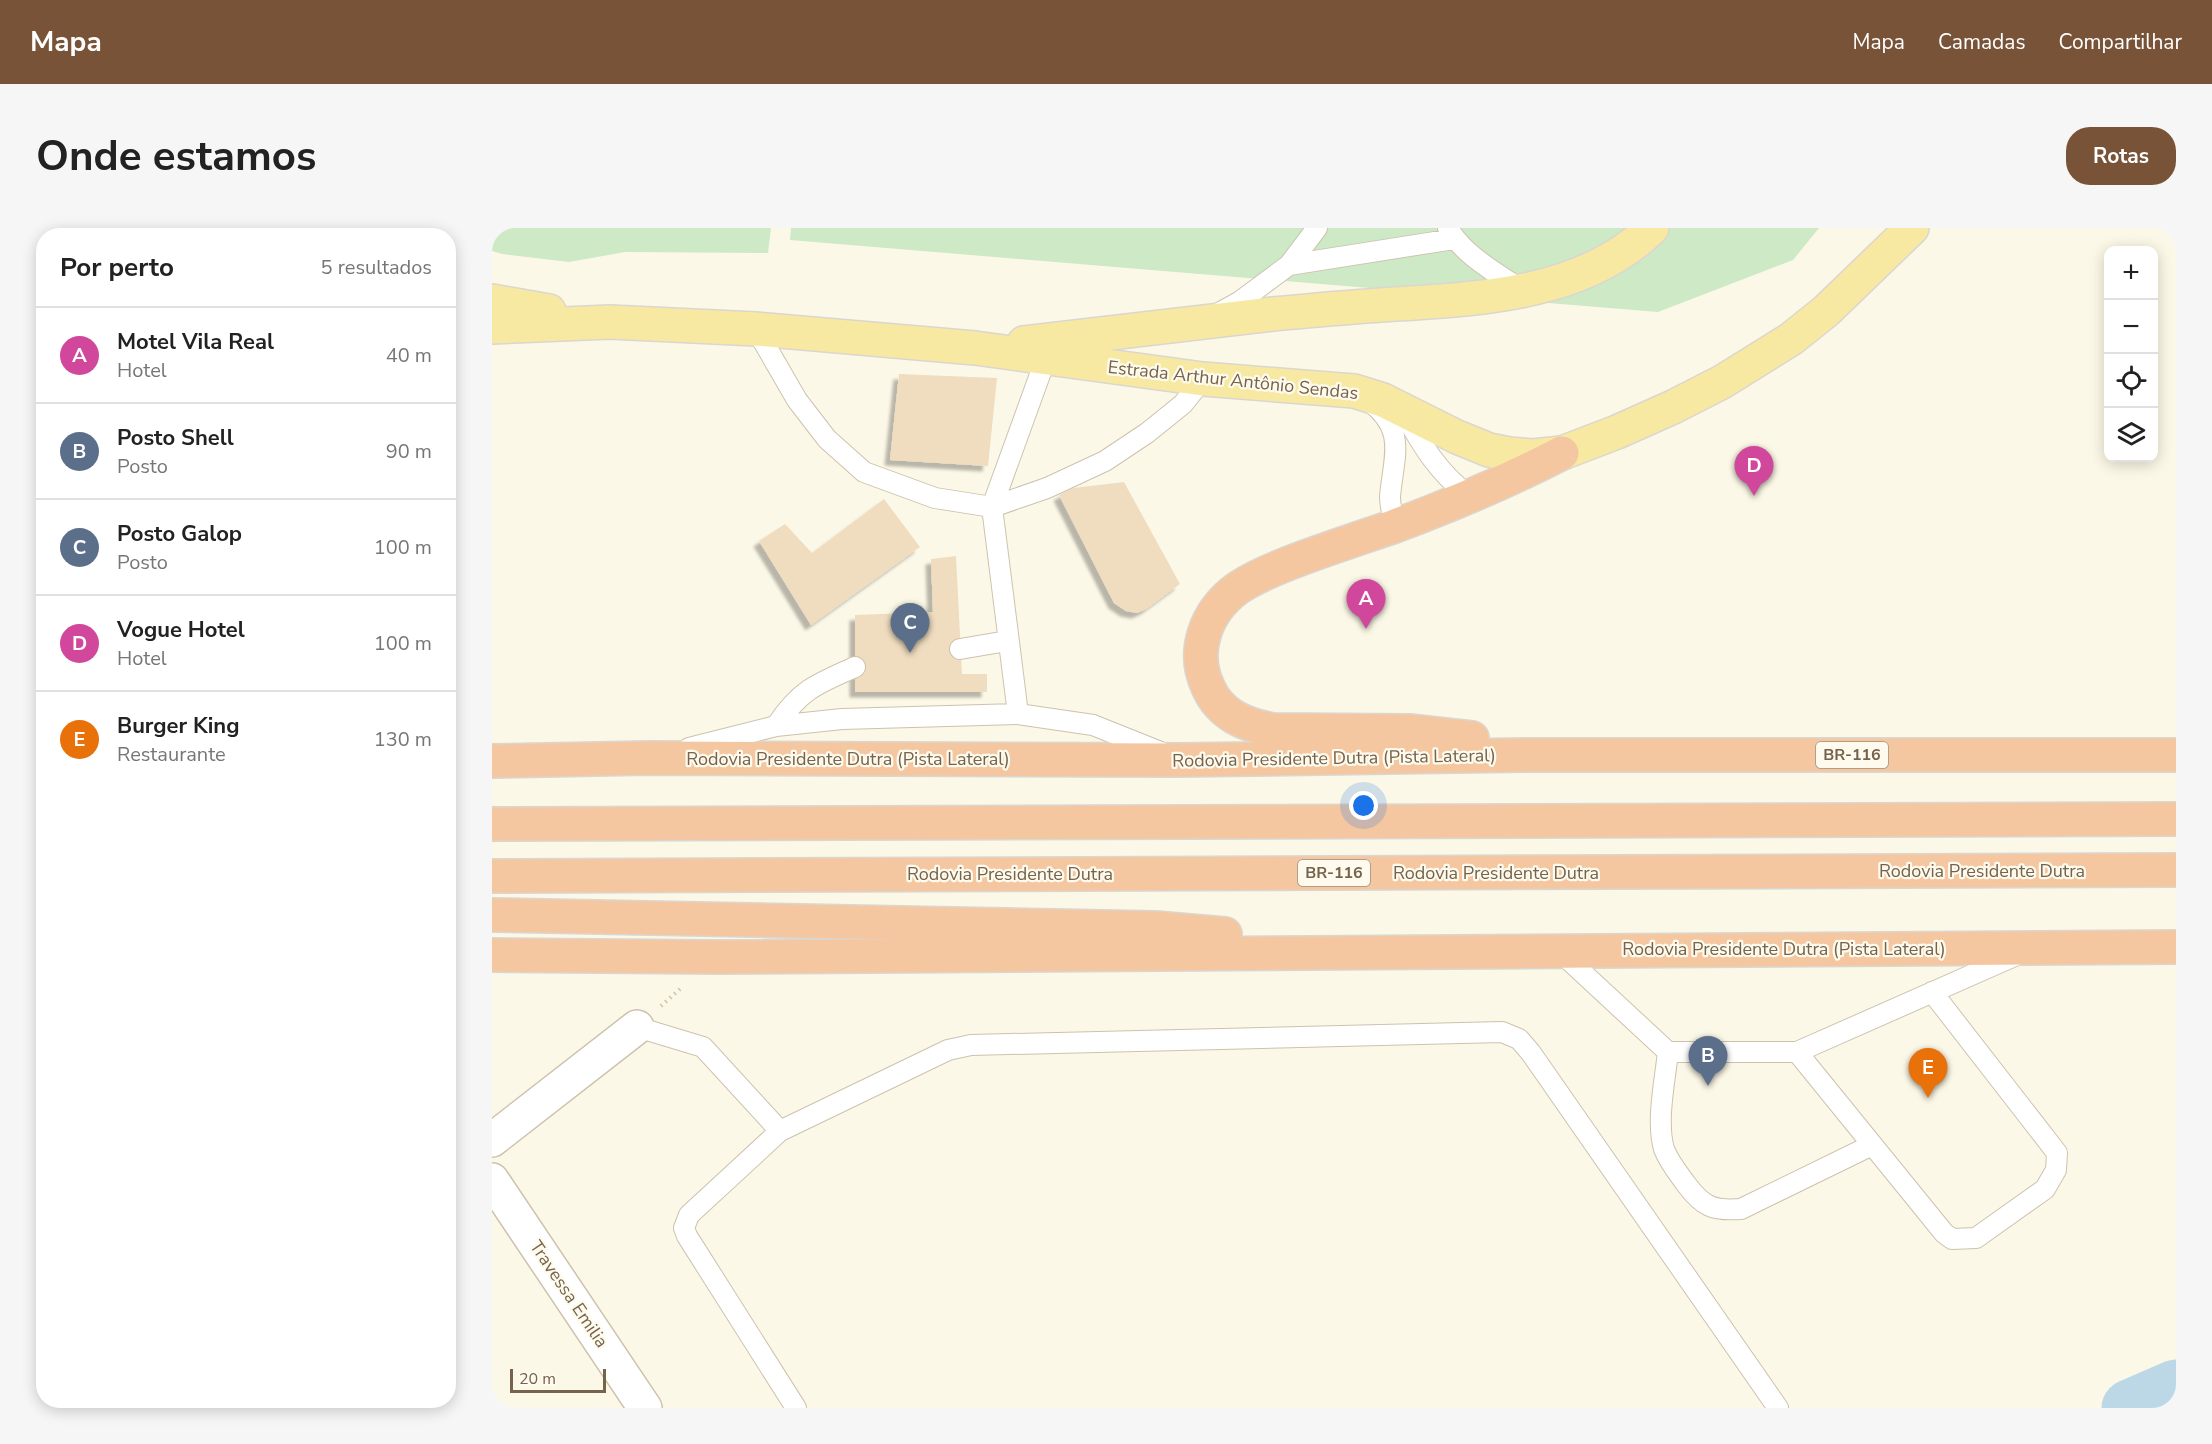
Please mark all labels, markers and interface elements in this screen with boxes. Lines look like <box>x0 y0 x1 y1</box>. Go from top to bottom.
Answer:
text: Mapa <box>30 23 102 61</box>
text: Mapa <box>1853 28 1905 56</box>
text: Camadas <box>1938 28 2025 56</box>
text: Compartilhar <box>2058 28 2182 56</box>
button: Rotas <box>2066 127 2176 185</box>
text: Onde estamos <box>36 128 317 185</box>
map controls <box>2104 246 2158 462</box>
button: + <box>2104 246 2158 300</box>
text: Por perto <box>60 250 174 285</box>
text: 5 resultados <box>321 254 432 281</box>
button: − <box>2104 300 2158 354</box>
text: Motel Vila Real <box>117 327 274 357</box>
text: A <box>72 342 87 369</box>
text: 40 m <box>386 342 432 369</box>
button: locate <box>2104 354 2158 408</box>
street label: Estrada Arthur Antônio Sendas <box>1107 355 1359 405</box>
text: Hotel <box>117 357 167 384</box>
button: layers <box>2104 408 2158 462</box>
text: Posto Shell <box>117 423 234 453</box>
text: B <box>73 438 86 465</box>
text: 90 m <box>386 438 432 465</box>
pin: D <box>1734 446 1774 496</box>
text: Posto <box>117 453 168 480</box>
text: Posto Galop <box>117 519 242 549</box>
text: C <box>73 534 86 561</box>
text: 100 m <box>374 534 432 561</box>
text: Posto <box>117 549 168 576</box>
pin: A <box>1346 580 1386 629</box>
pin: C <box>890 604 930 653</box>
text: Vogue Hotel <box>117 615 245 645</box>
text: D <box>72 630 87 657</box>
text: 100 m <box>374 630 432 657</box>
text: Hotel <box>117 645 167 672</box>
text: Burger King <box>117 711 239 741</box>
text: E <box>74 726 85 753</box>
text: 130 m <box>374 726 432 753</box>
text: Restaurante <box>117 741 226 768</box>
road number: BR-116 <box>1816 742 1888 768</box>
street label: Rodovia Presidente Dutra (Pista Lateral) <box>1172 743 1496 773</box>
street label: Rodovia Presidente Dutra (Pista Lateral) <box>686 747 1010 771</box>
your location <box>1349 791 1378 820</box>
street label: Rodovia Presidente Dutra <box>1879 859 2085 883</box>
road number: BR-116 <box>1298 860 1370 886</box>
street label: Rodovia Presidente Dutra <box>1393 861 1599 885</box>
street label: Rodovia Presidente Dutra <box>907 862 1113 886</box>
street label: Rodovia Presidente Dutra (Pista Lateral) <box>1622 937 1946 961</box>
pin: B <box>1688 1036 1728 1086</box>
pin: E <box>1908 1048 1948 1098</box>
street label: Travessa Emilia <box>524 1236 614 1352</box>
scale bar <box>510 1366 606 1394</box>
text: 20 m <box>519 1368 556 1390</box>

